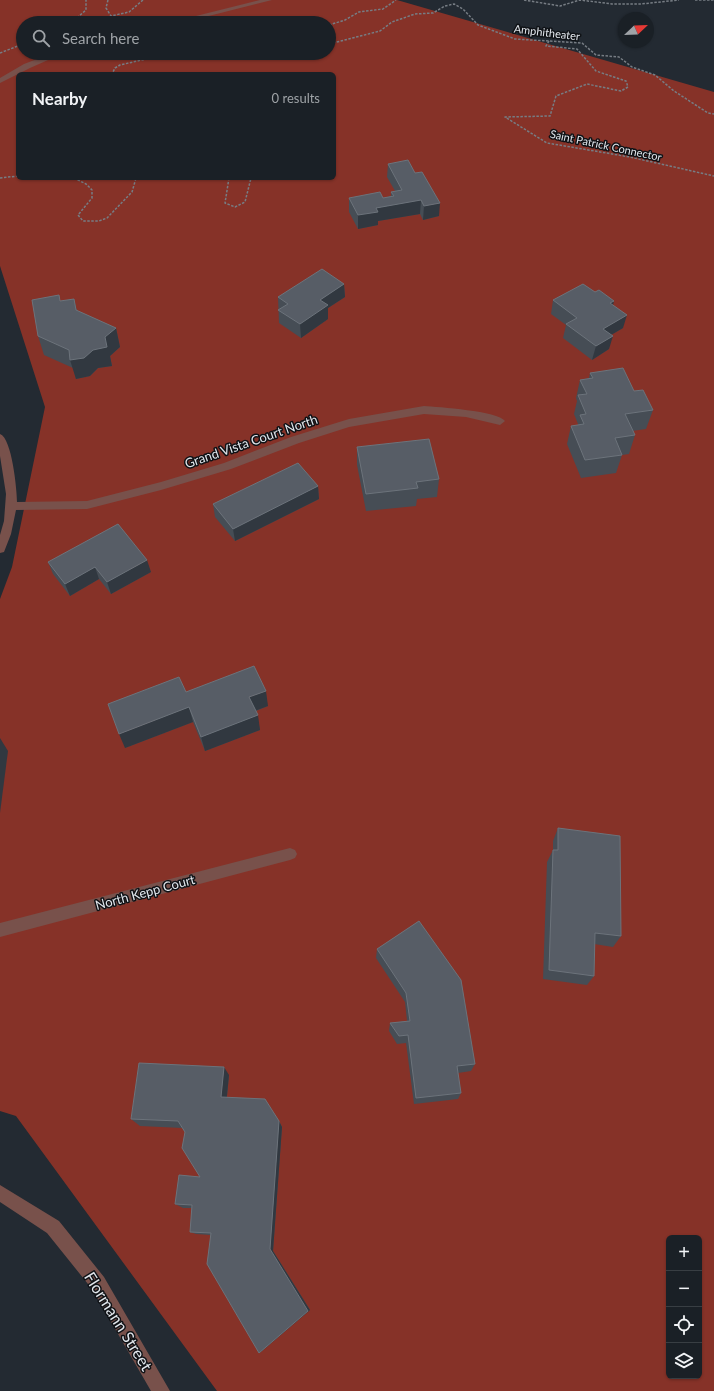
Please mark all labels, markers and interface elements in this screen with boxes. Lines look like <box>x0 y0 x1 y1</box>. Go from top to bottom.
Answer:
north arrow <box>618 12 654 48</box>
search box <box>16 16 336 60</box>
street label: Amphitheater <box>513 22 581 42</box>
icon: search <box>30 27 52 49</box>
text: Search here <box>62 29 139 47</box>
text: Nearby <box>32 88 87 109</box>
text: 0 results <box>272 90 320 106</box>
street label: Saint Patrick Connector <box>549 127 663 163</box>
street label: Grand Vista Court North <box>182 411 320 471</box>
street label: North Kepp Court <box>93 871 197 913</box>
map controls <box>666 1235 702 1379</box>
button: + <box>666 1235 702 1271</box>
street label: Flormann Street <box>81 1268 157 1374</box>
button: − <box>666 1271 702 1307</box>
button: locate <box>666 1307 702 1343</box>
button: layers <box>666 1343 702 1379</box>

